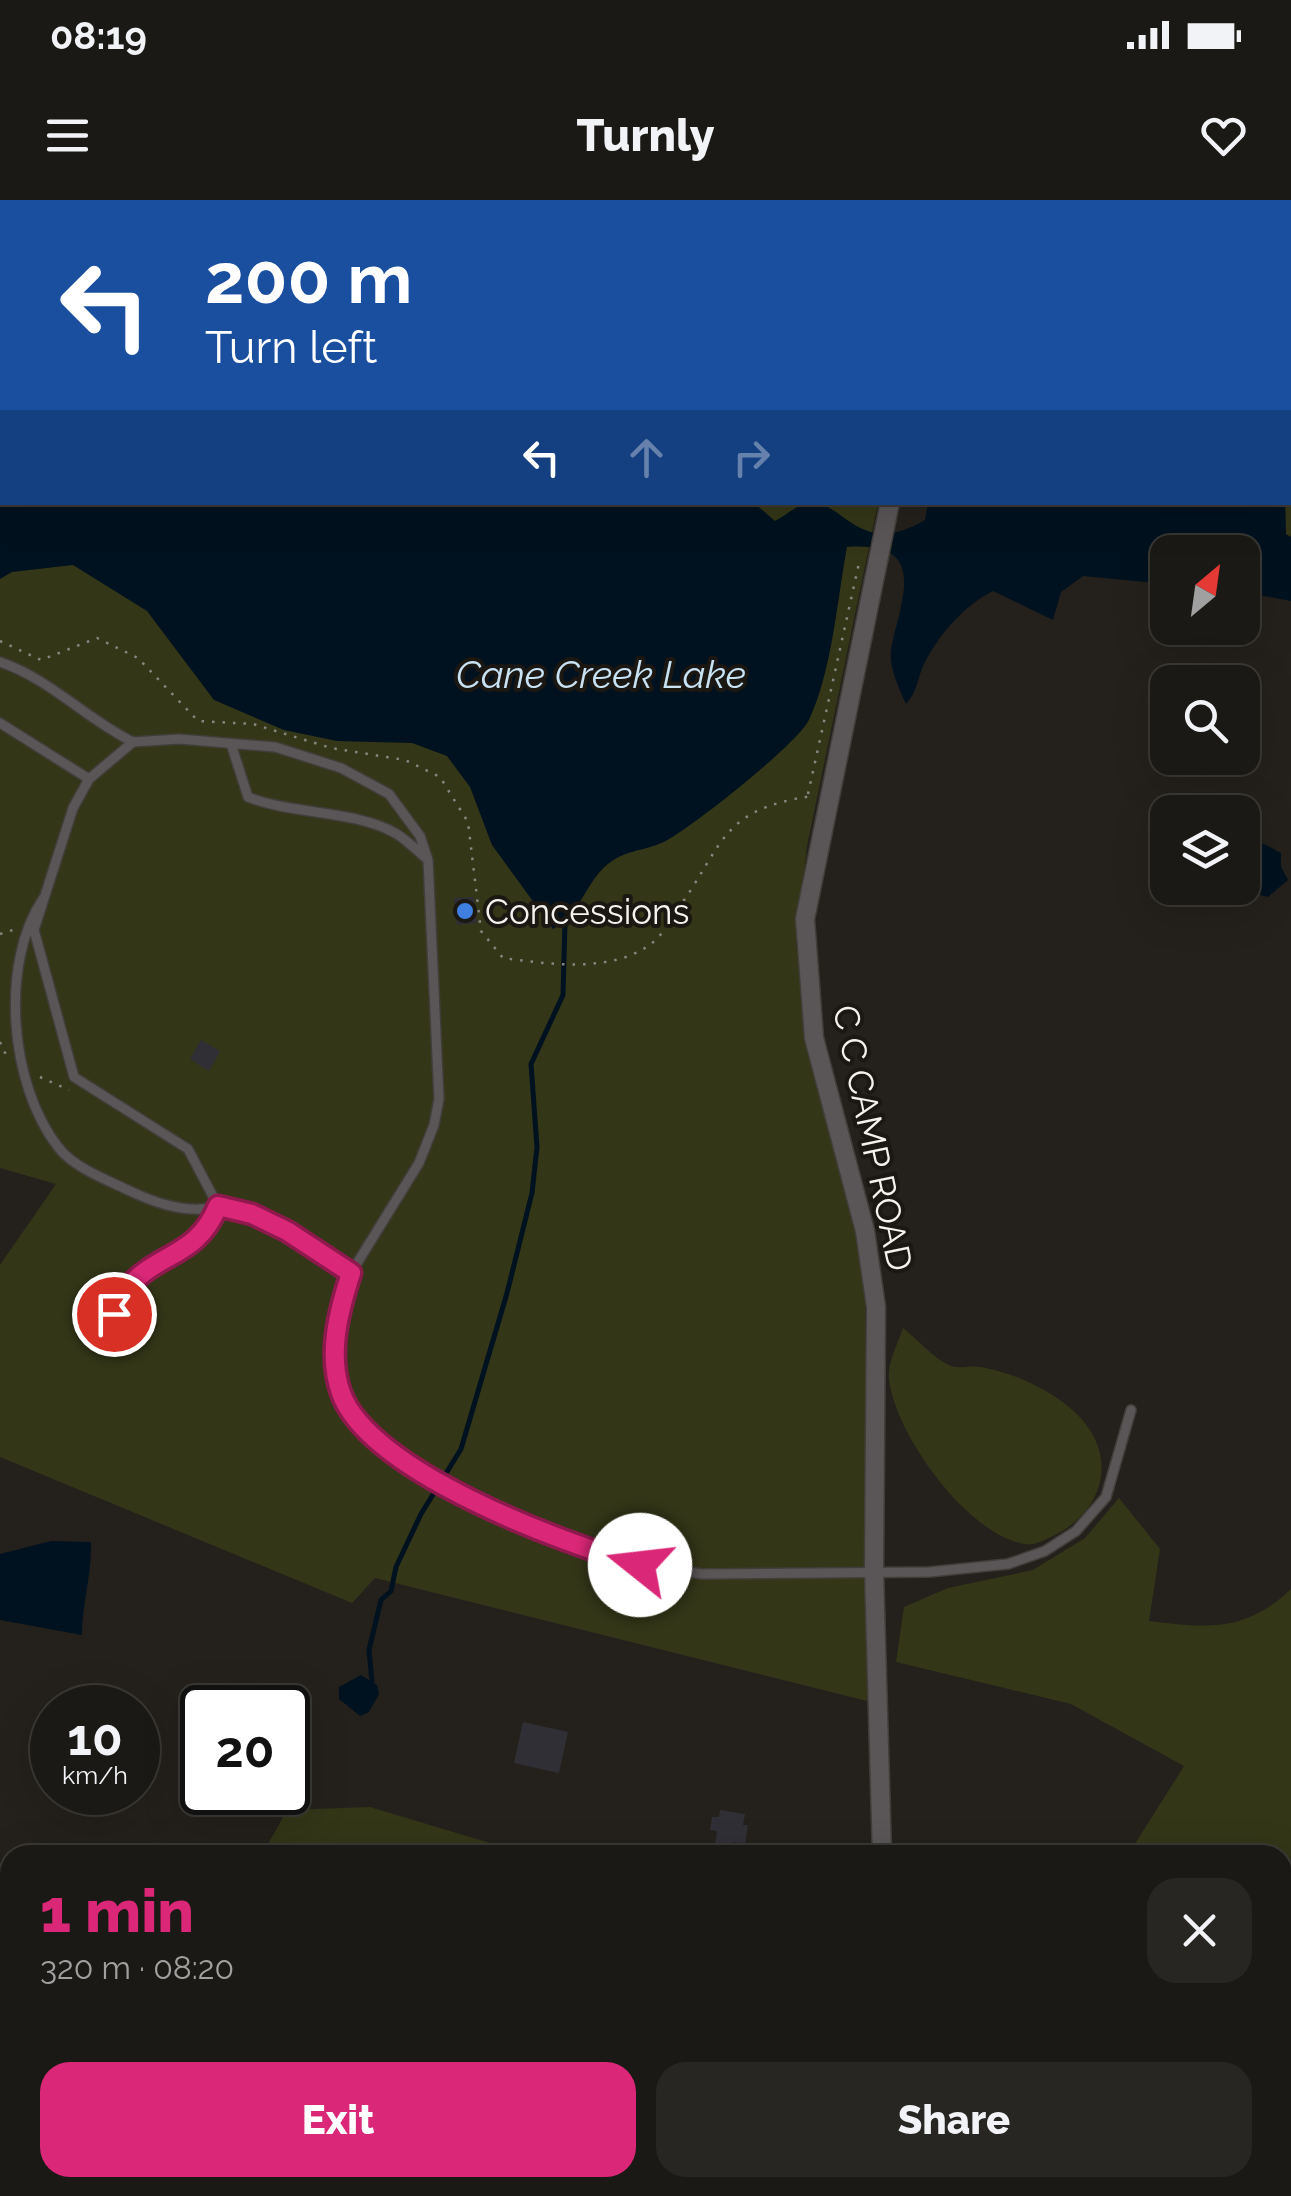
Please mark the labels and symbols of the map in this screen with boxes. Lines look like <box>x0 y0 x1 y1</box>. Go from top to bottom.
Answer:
north arrow <box>1150 535 1260 645</box>
water label: Cane Creek Lake <box>456 652 746 697</box>
place label: Concessions <box>485 891 689 932</box>
marker: Concessions <box>454 900 476 922</box>
street label: C C CAMP ROAD <box>825 1001 921 1275</box>
pin <box>72 1272 157 1357</box>
position arrow <box>588 1513 692 1617</box>
speed limit sign: 20 <box>180 1685 310 1815</box>

